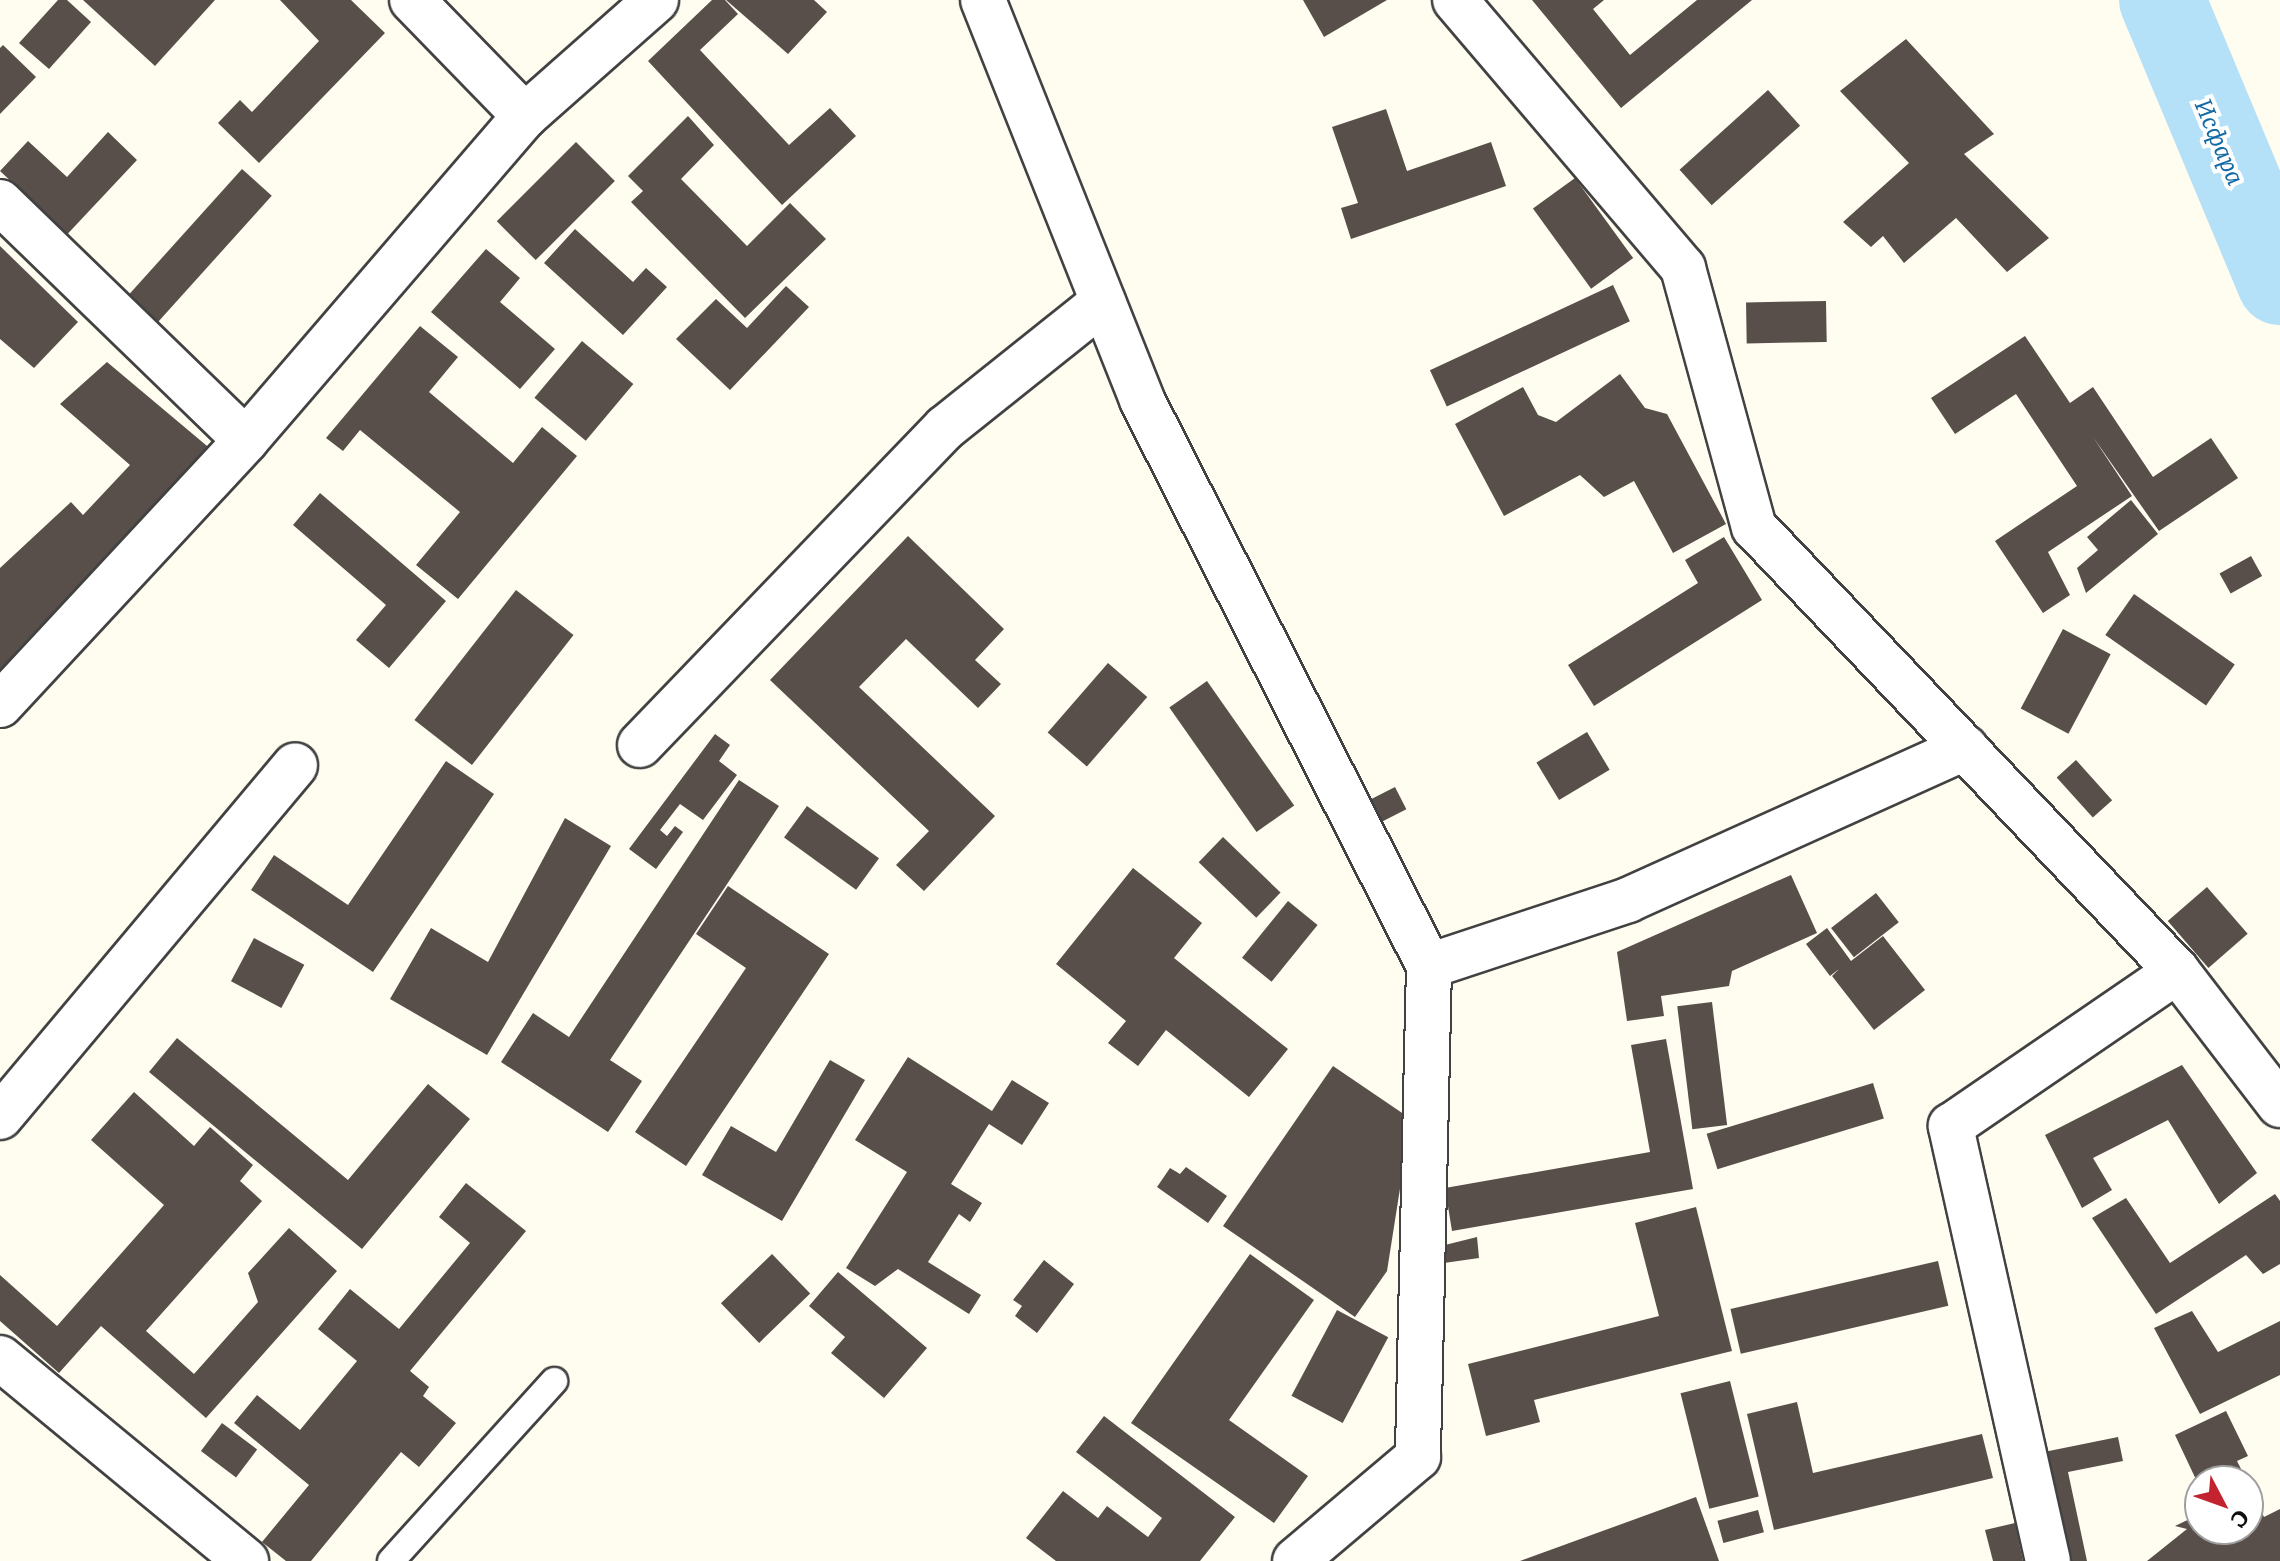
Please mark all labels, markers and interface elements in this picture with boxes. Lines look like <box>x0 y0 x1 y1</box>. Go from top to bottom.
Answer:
water label: Исфара <box>2190 94 2252 188</box>
north arrow <box>2184 1465 2264 1545</box>
text: С <box>2223 1503 2259 1536</box>

